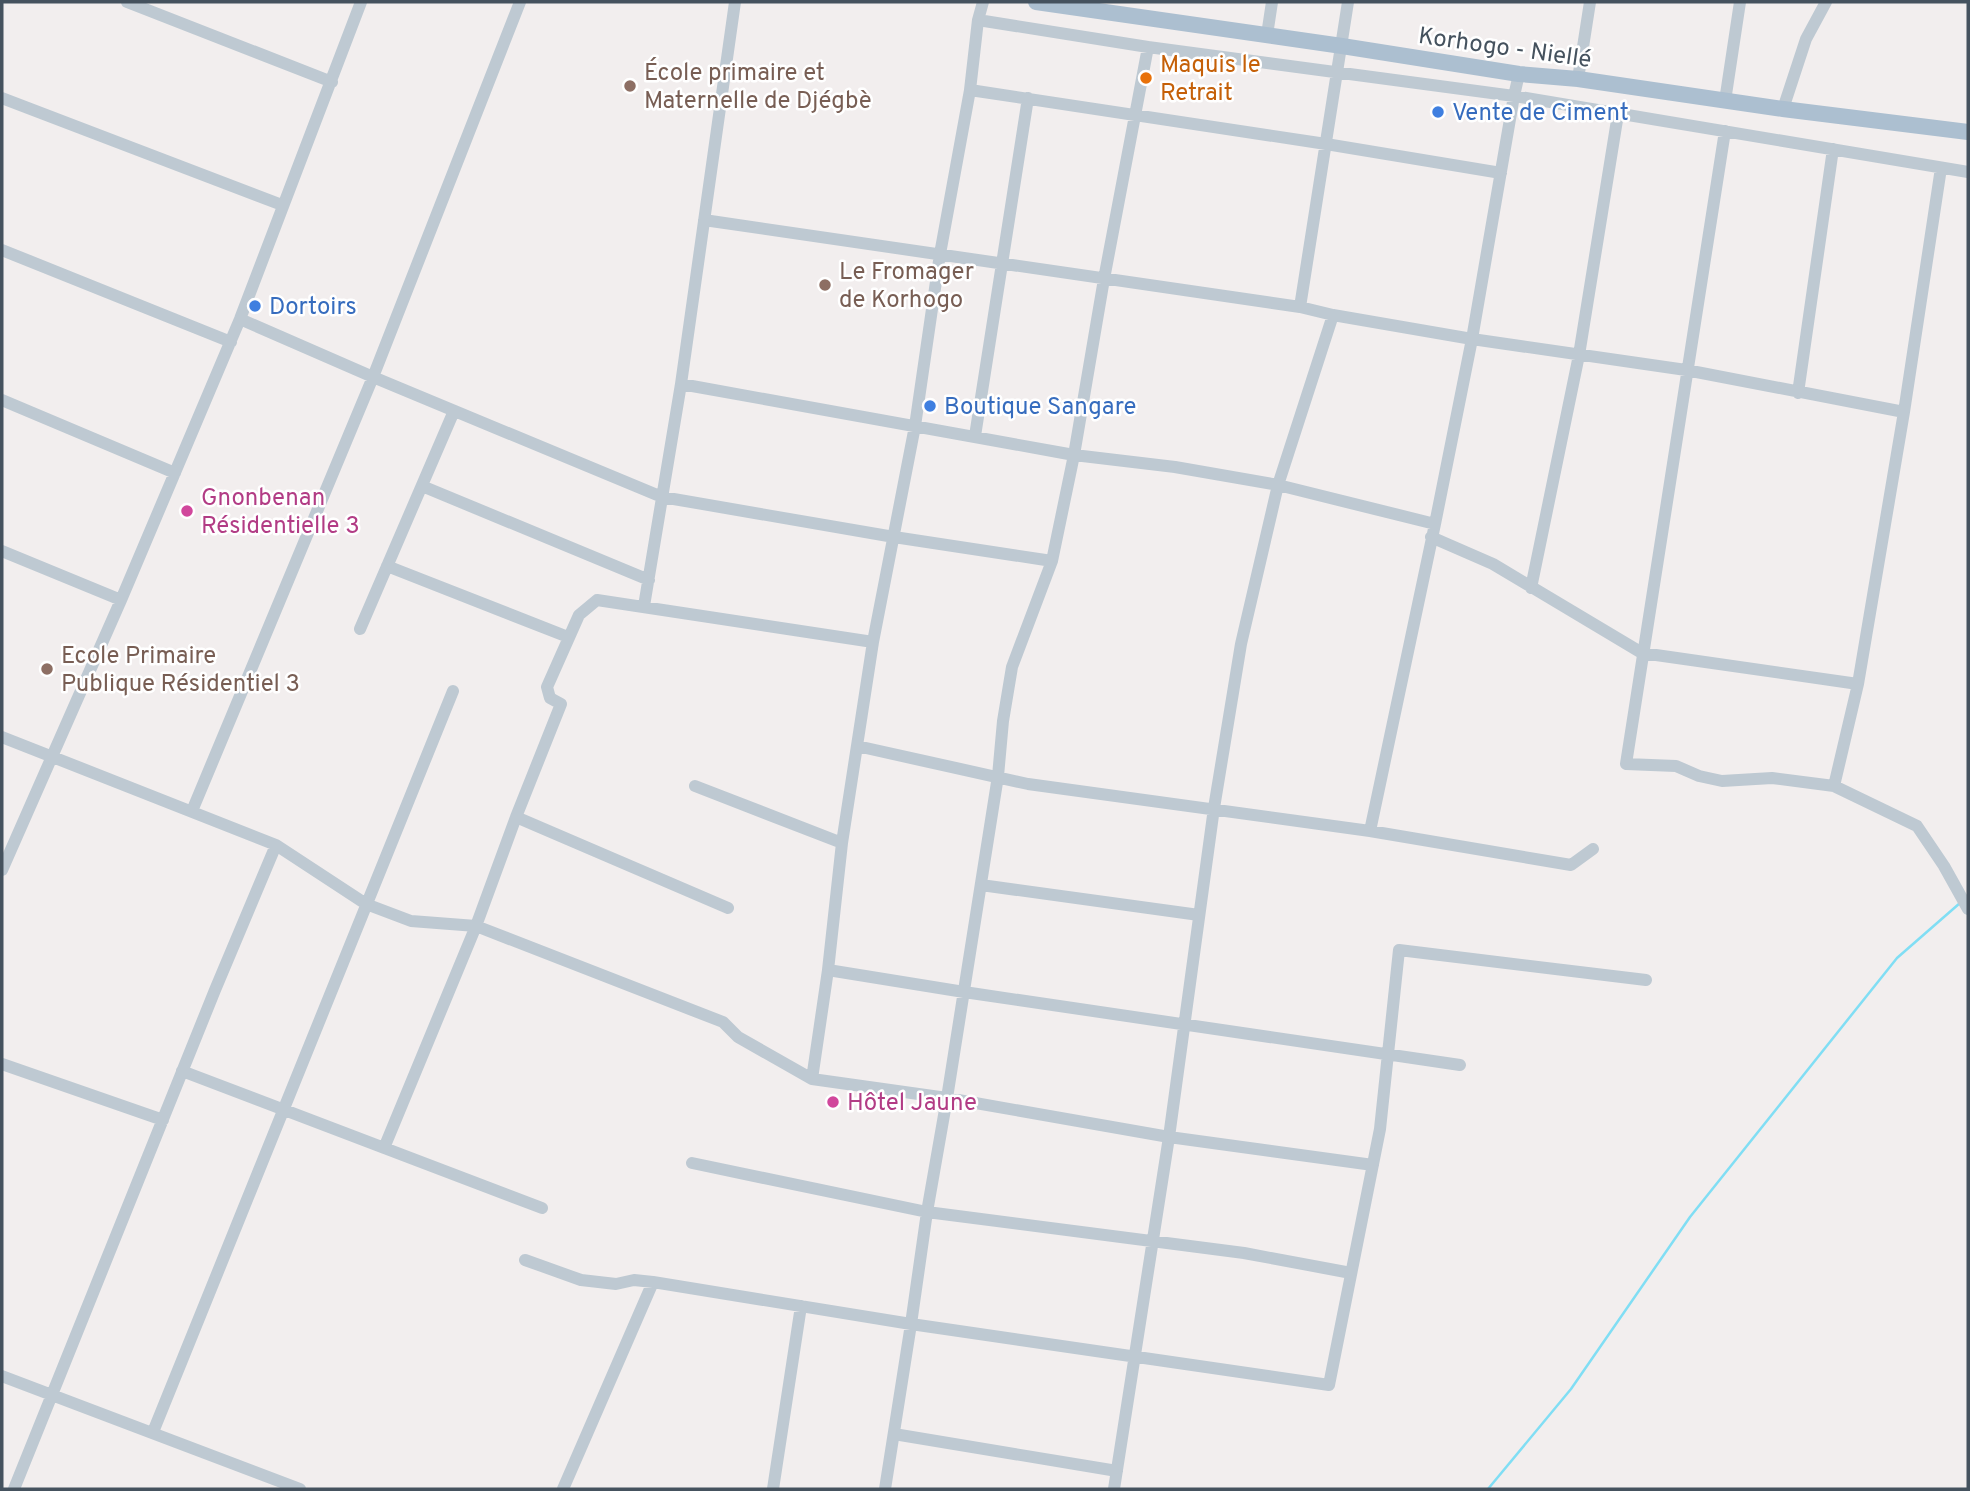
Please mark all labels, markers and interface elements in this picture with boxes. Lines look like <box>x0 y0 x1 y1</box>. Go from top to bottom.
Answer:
street label: Korhogo - Niellé <box>1416 22 1593 76</box>
place label: Maquis le Retrait <box>1160 51 1261 109</box>
place label: École primaire et Maternelle de Djégbè <box>644 57 872 117</box>
marker: Maquis le Retrait <box>1138 70 1154 86</box>
marker: École primaire et Maternelle de Djégbè <box>622 78 638 94</box>
place label: Vente de Ciment <box>1452 99 1629 129</box>
marker: Vente de Ciment <box>1430 104 1446 120</box>
place label: Le Fromager de Korhogo <box>839 258 974 316</box>
marker: Le Fromager de Korhogo <box>817 277 833 293</box>
place label: Dortoirs <box>269 293 357 323</box>
marker: Dortoirs <box>247 298 263 314</box>
place label: Boutique Sangare <box>944 393 1136 423</box>
marker: Boutique Sangare <box>922 398 938 414</box>
place label: Gnonbenan Résidentielle 3 <box>201 484 360 542</box>
marker: Gnonbenan Résidentielle 3 <box>179 503 195 519</box>
place label: Ecole Primaire Publique Résidentiel 3 <box>61 642 300 700</box>
marker: Ecole Primaire Publique Résidentiel 3 <box>39 661 55 677</box>
place label: Hôtel Jaune <box>847 1089 977 1119</box>
marker: Hôtel Jaune <box>825 1094 841 1110</box>

